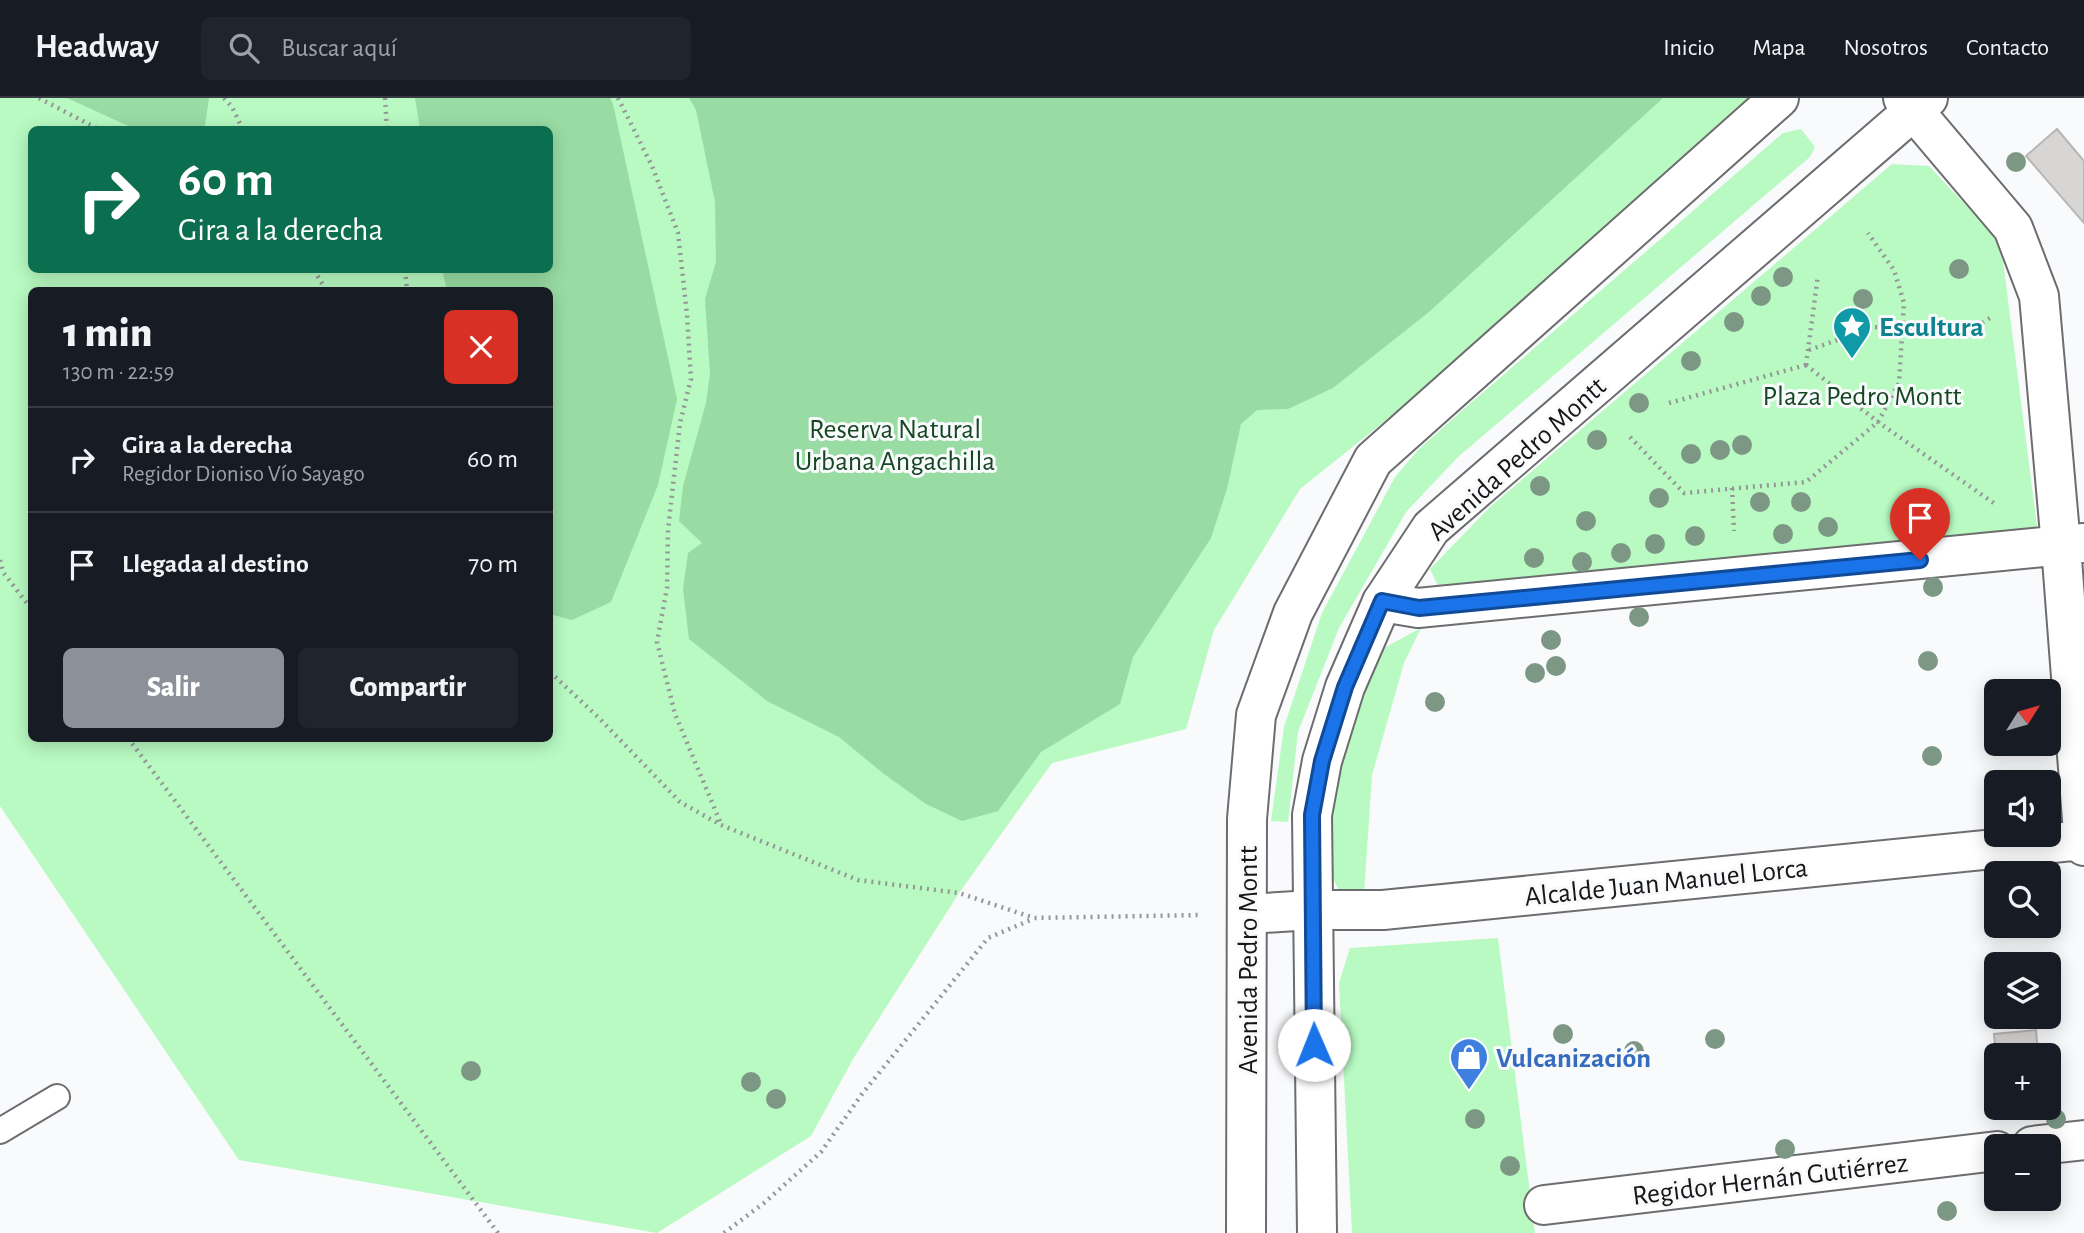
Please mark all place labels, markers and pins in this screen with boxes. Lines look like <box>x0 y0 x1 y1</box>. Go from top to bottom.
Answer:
place icon: Escultura <box>1831 305 1873 360</box>
place label: Escultura <box>1879 314 1984 342</box>
pin <box>1890 488 1950 560</box>
shop icon: Vulcanización <box>1448 1036 1490 1091</box>
place label: Vulcanización <box>1496 1045 1651 1073</box>

